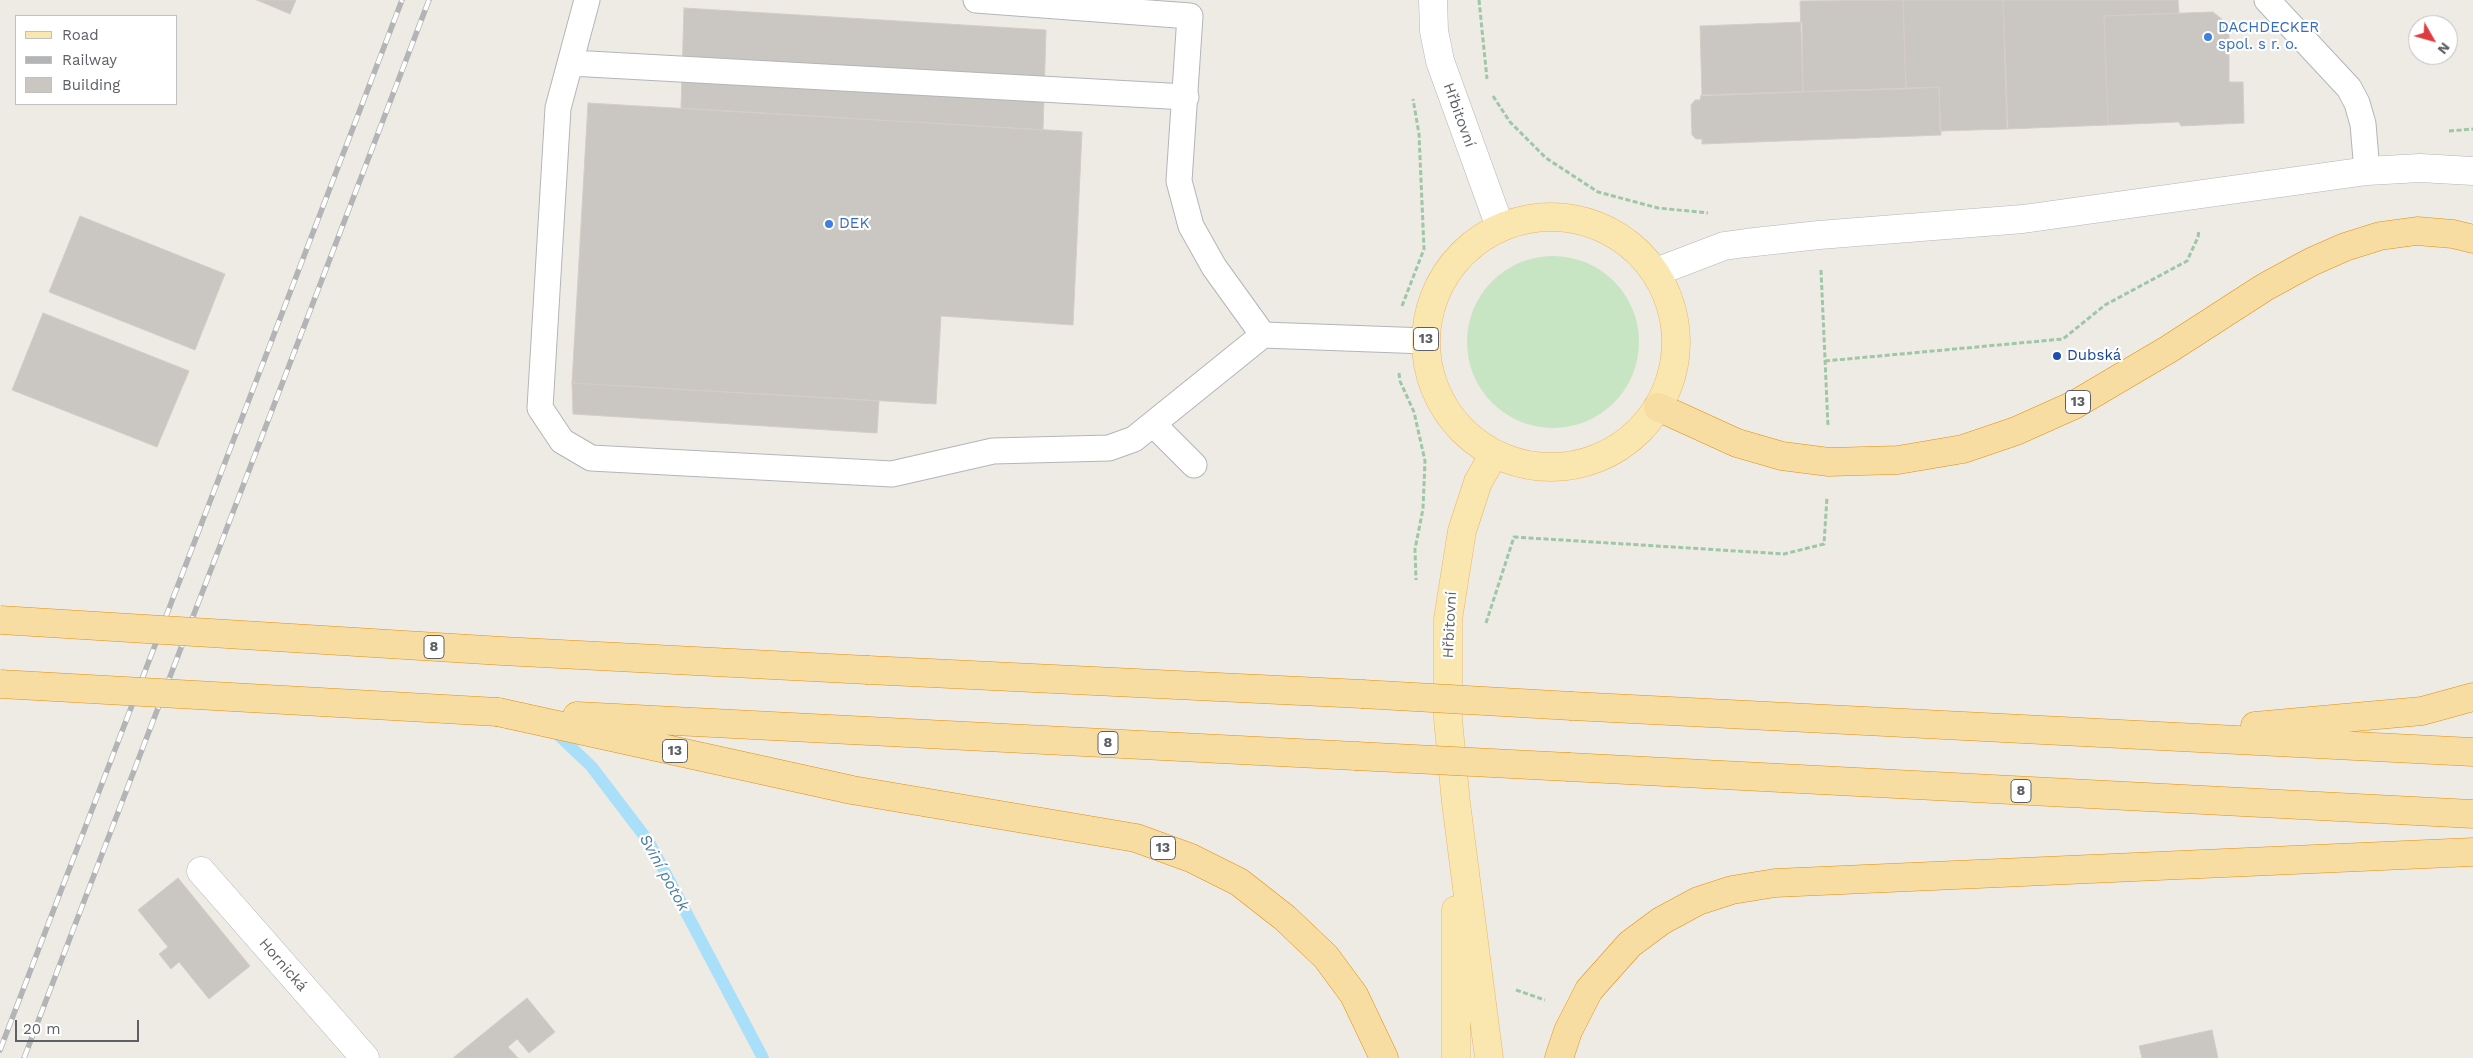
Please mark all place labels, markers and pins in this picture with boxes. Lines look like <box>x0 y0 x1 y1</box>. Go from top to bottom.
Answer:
place label: DACHDECKER spol. s r. o. <box>2218 19 2319 54</box>
marker: DACHDECKER spol. s r. o. <box>2202 31 2214 43</box>
place label: DEK <box>839 215 869 233</box>
marker: DEK <box>823 218 835 230</box>
place label: Dubská <box>2067 347 2121 365</box>
marker: Dubská <box>2051 350 2063 362</box>

